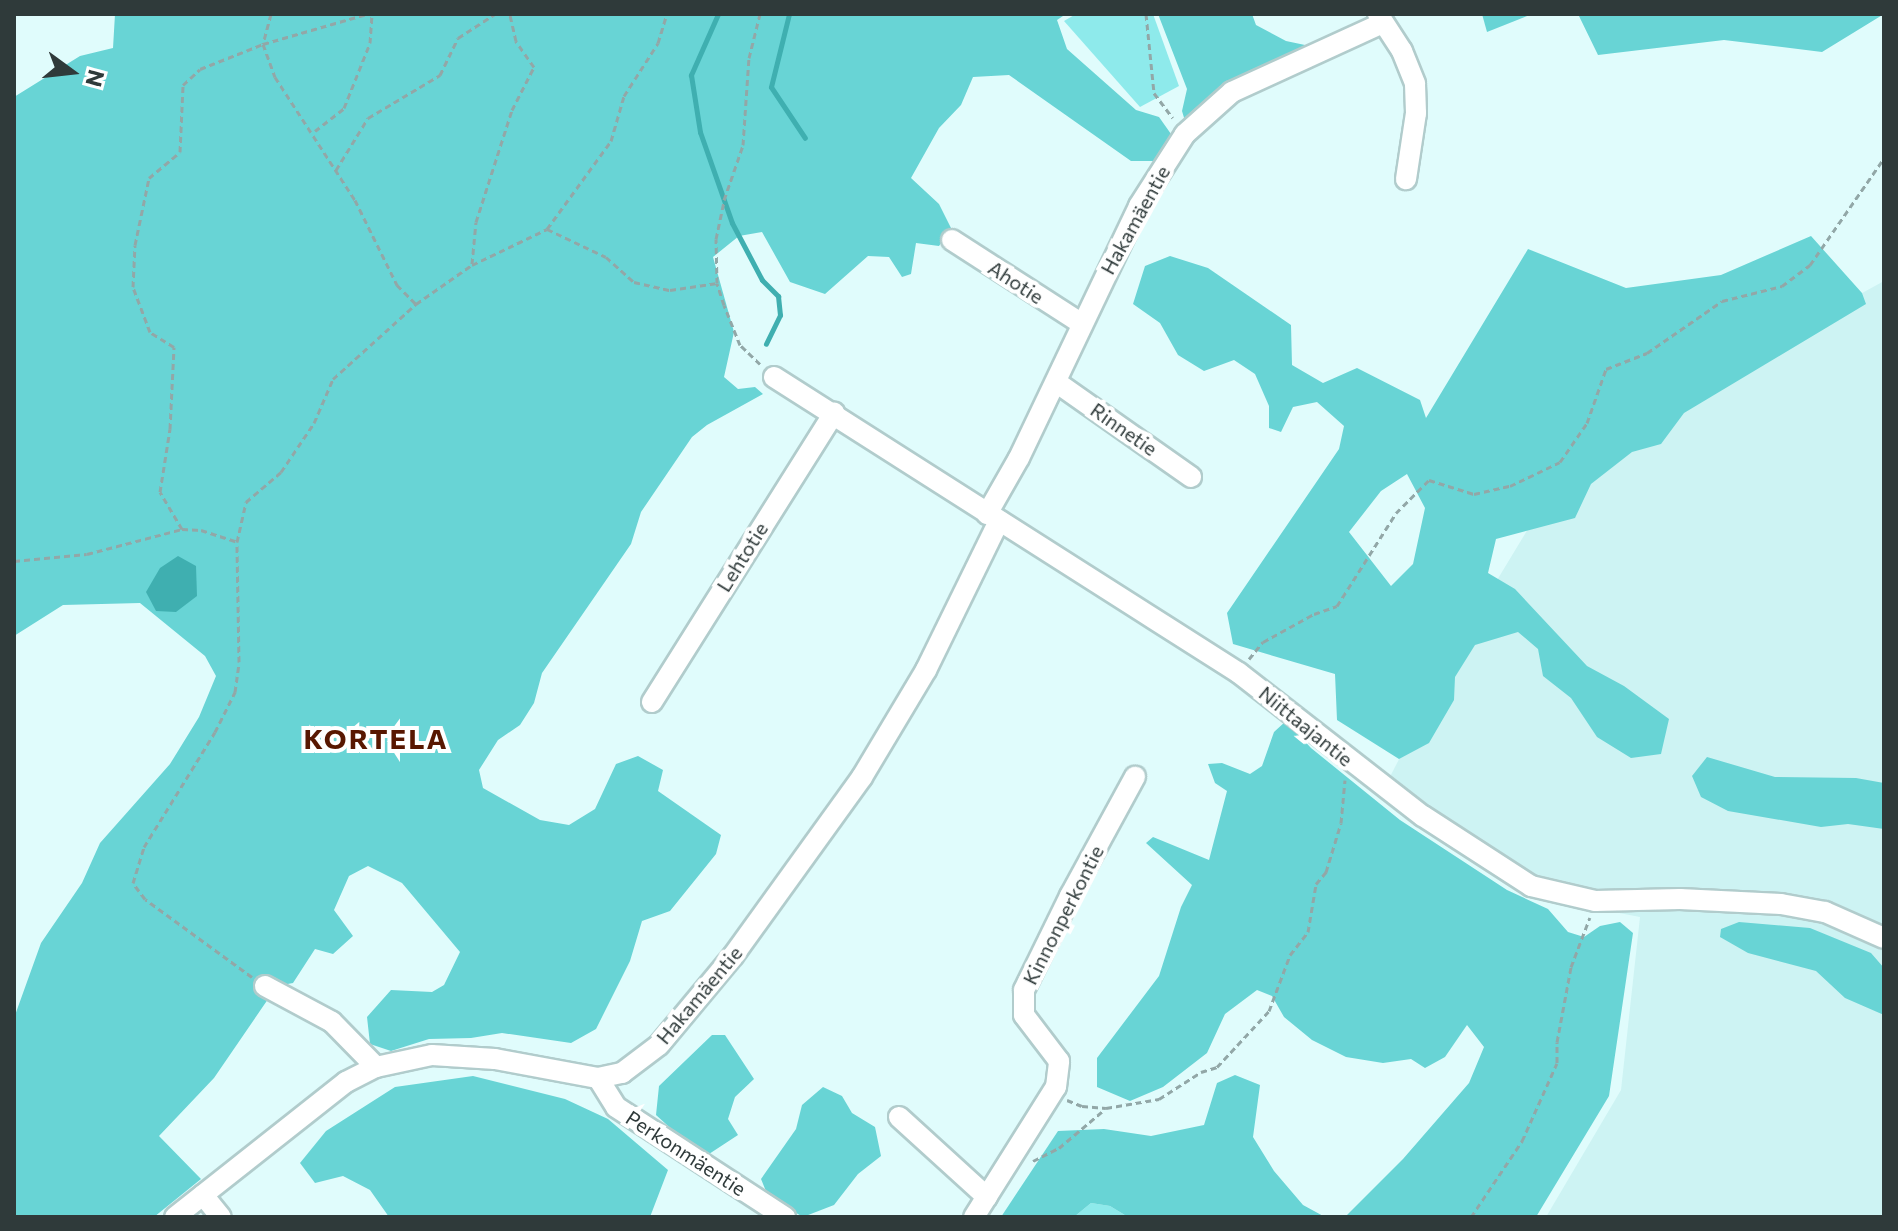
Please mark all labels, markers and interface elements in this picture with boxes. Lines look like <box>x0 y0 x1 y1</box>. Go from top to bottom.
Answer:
north arrow <box>32 32 112 112</box>
text: N <box>80 67 111 90</box>
street label: Hakamäentie <box>1095 161 1175 279</box>
street label: Ahotie <box>984 255 1048 309</box>
street label: Rinnetie <box>1086 397 1162 461</box>
street label: Lehtotie <box>711 518 773 596</box>
street label: Niittaajantie <box>1254 681 1358 771</box>
district label: KORTELA <box>303 721 449 755</box>
street label: Kinnonperkontie <box>1018 841 1108 989</box>
street label: Hakamäentie <box>651 941 747 1049</box>
street label: Perkonmäentie <box>621 1105 751 1201</box>

